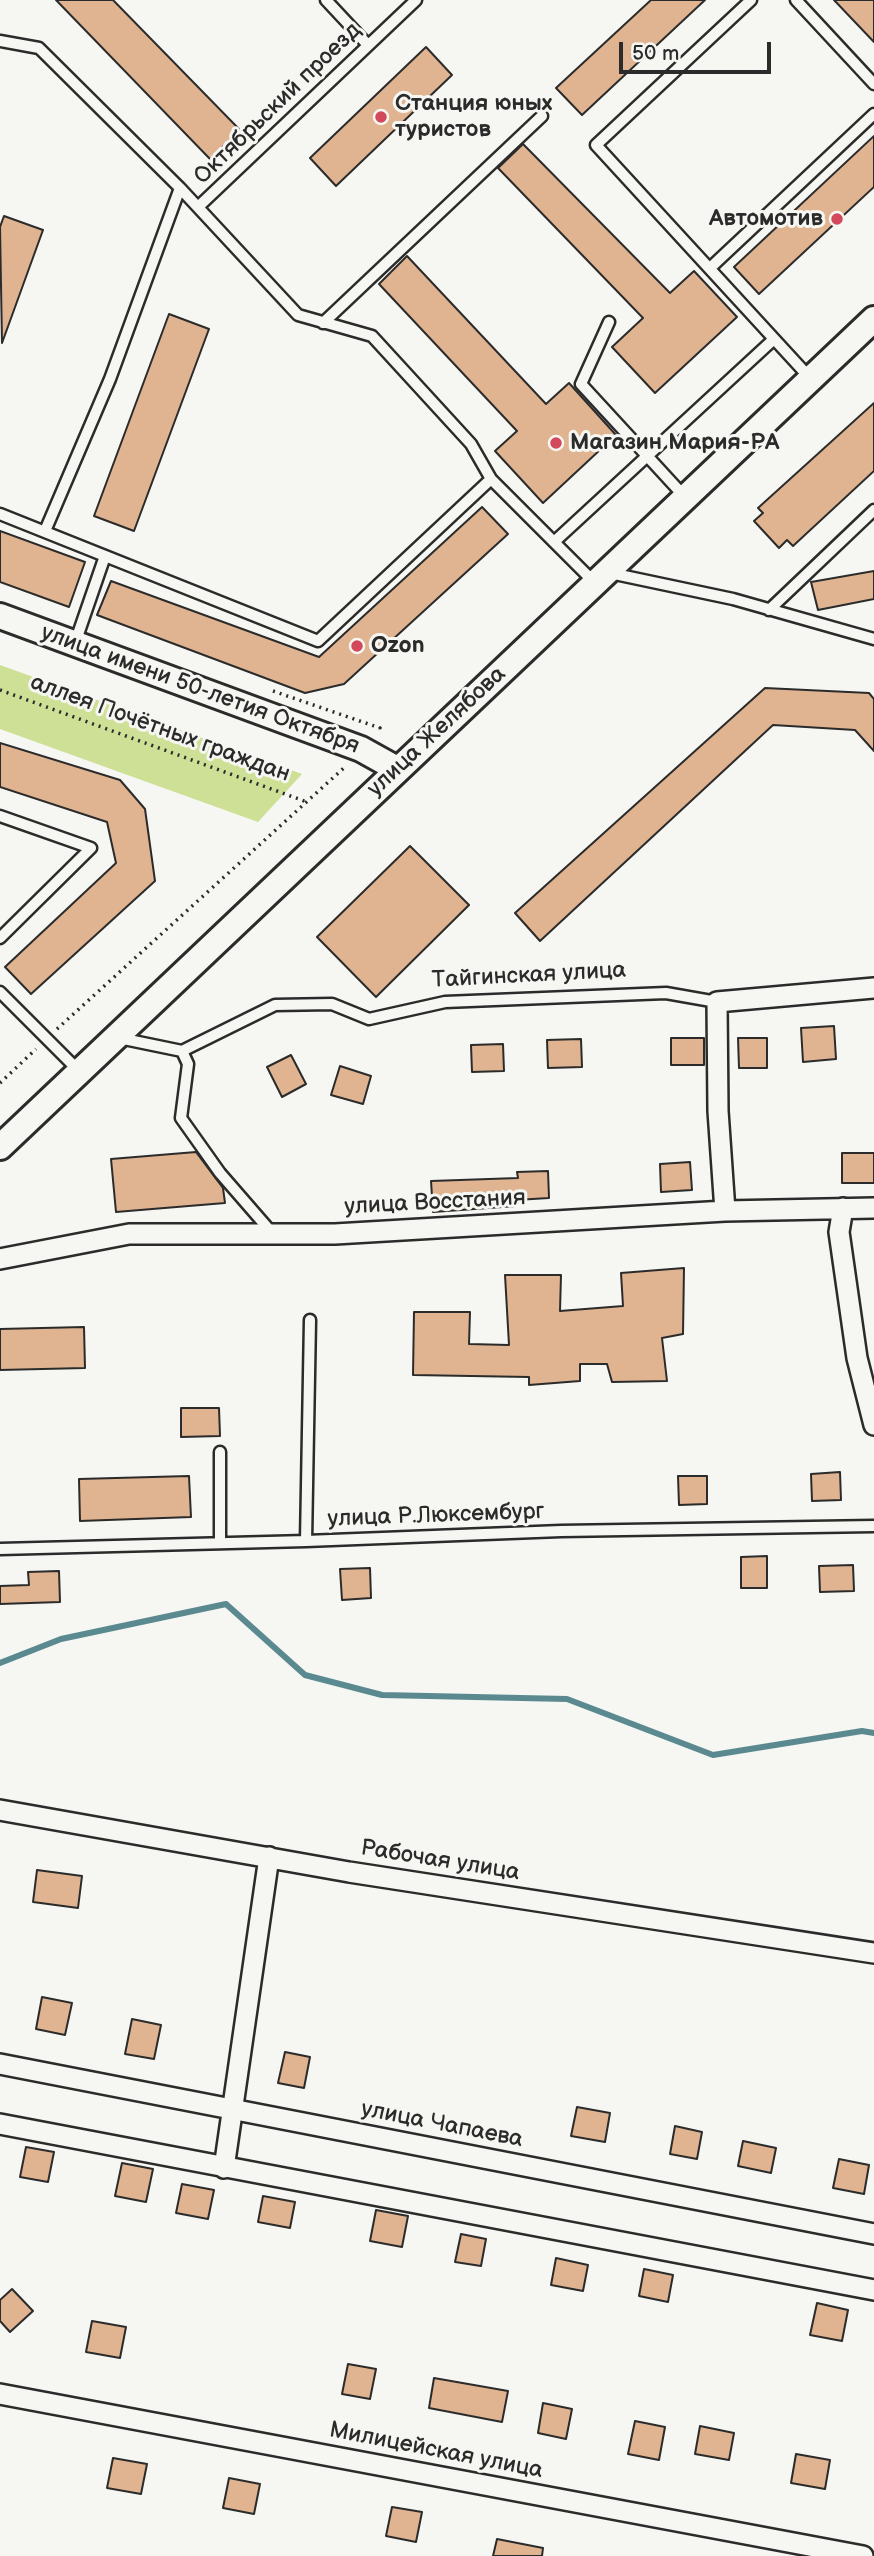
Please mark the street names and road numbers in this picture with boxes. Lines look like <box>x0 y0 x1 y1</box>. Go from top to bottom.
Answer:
street label: Октябрьский проезд <box>189 17 367 191</box>
street label: улица имени 50-летия Октября <box>37 619 363 761</box>
street label: улица Желябова <box>362 661 512 803</box>
street label: аллея Почётных граждан <box>26 669 294 789</box>
street label: Тайгинская улица <box>431 957 627 995</box>
street label: улица Восстания <box>344 1184 526 1222</box>
street label: улица Р.Люксембург <box>327 1498 545 1534</box>
street label: Рабочая улица <box>358 1835 522 1887</box>
street label: улица Чапаева <box>359 2096 525 2154</box>
street label: Милицейская улица <box>327 2417 545 2485</box>

